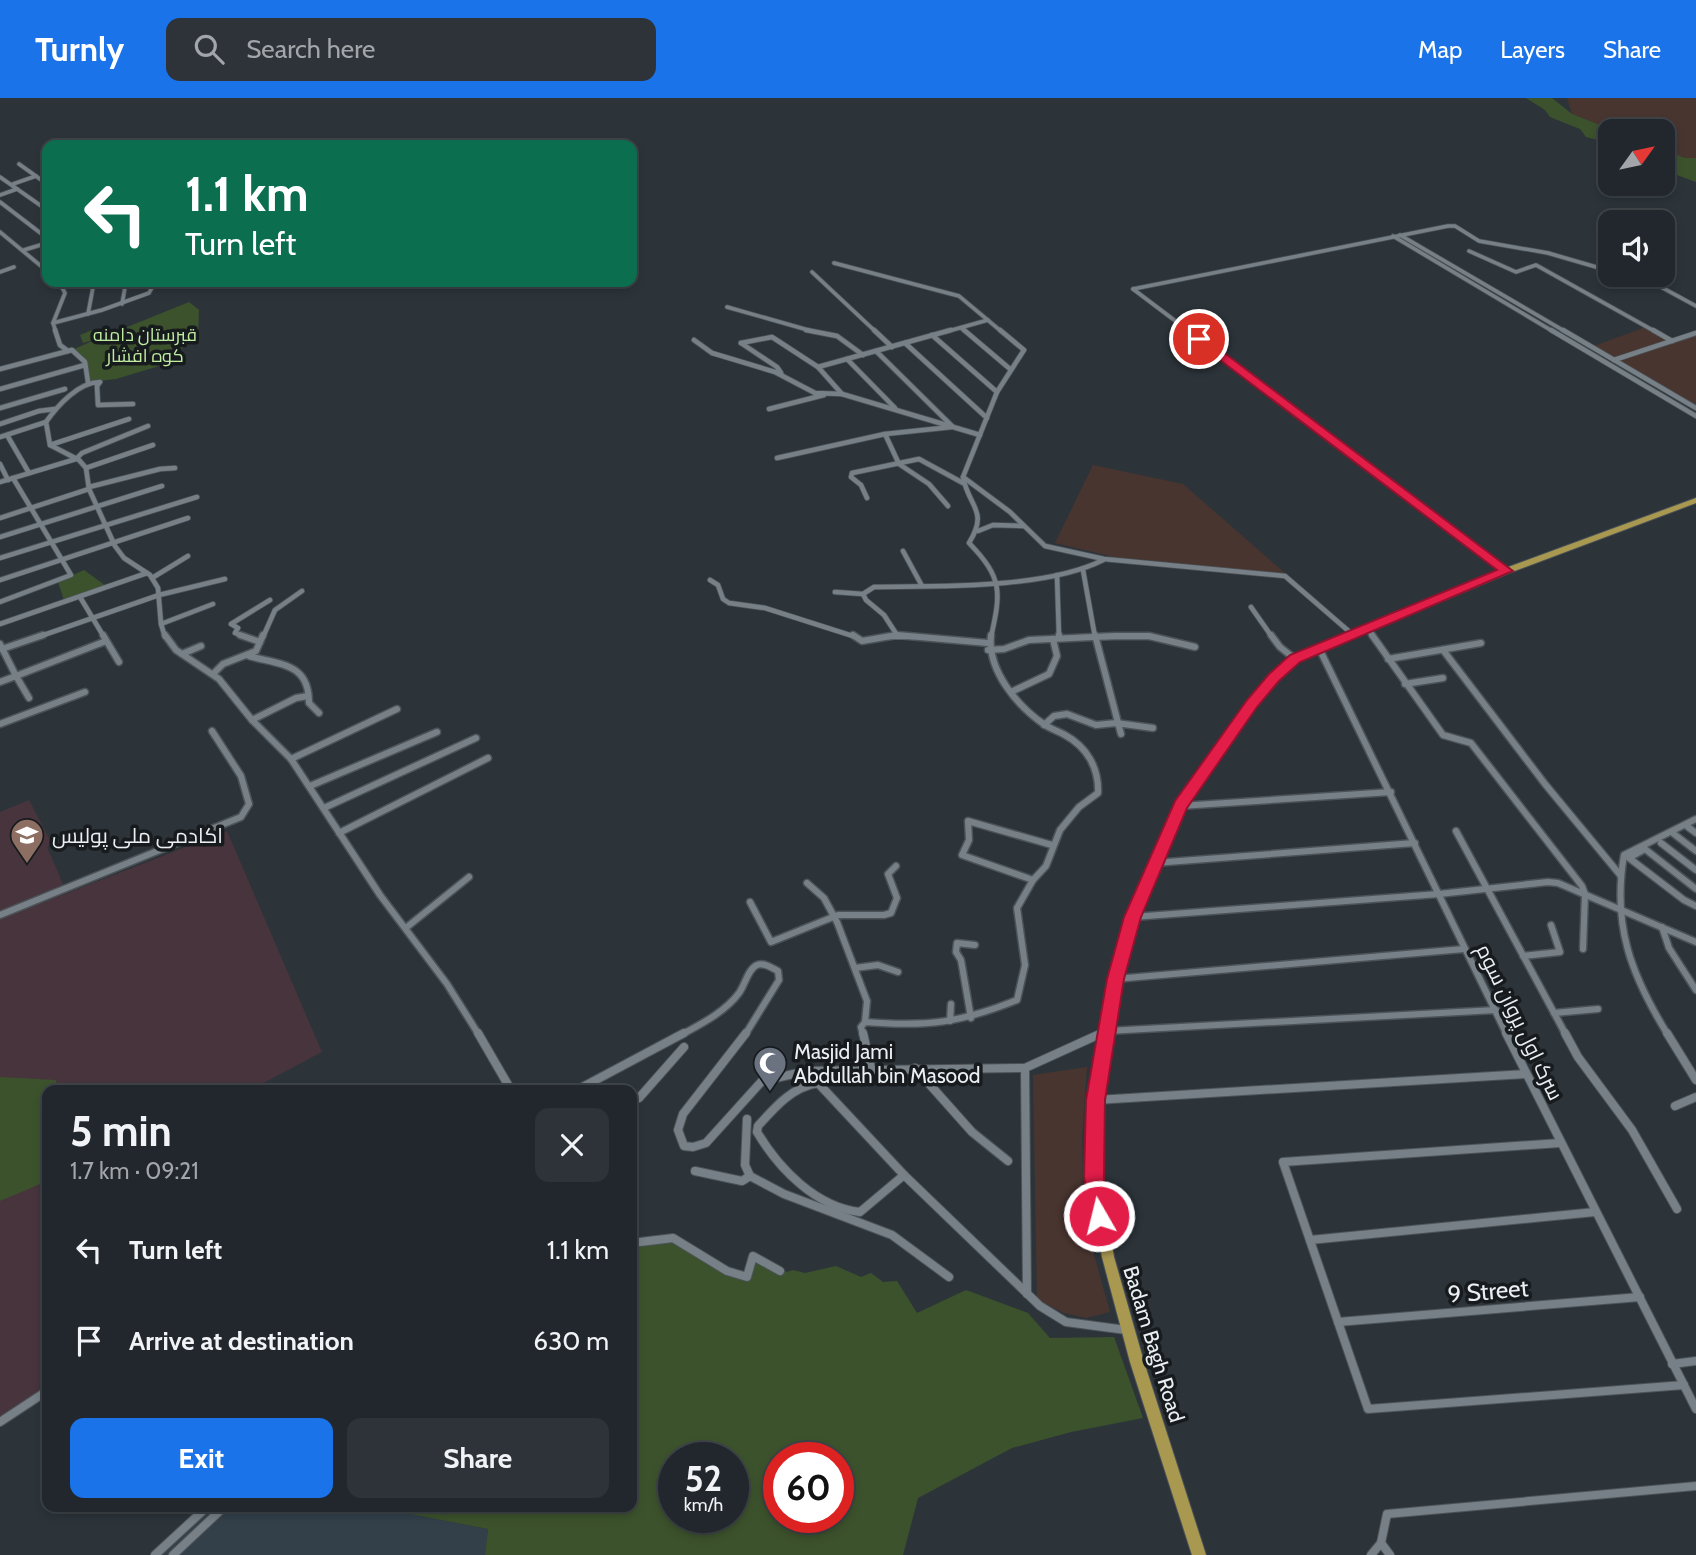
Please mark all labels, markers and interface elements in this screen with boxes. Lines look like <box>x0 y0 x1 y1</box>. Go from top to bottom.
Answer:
search box <box>166 18 656 81</box>
text: Turnly <box>35 29 124 69</box>
icon: search <box>190 30 228 68</box>
text: Search here <box>246 33 375 65</box>
text: Map <box>1418 35 1462 64</box>
text: Layers <box>1500 35 1565 64</box>
text: Share <box>1603 35 1661 64</box>
north arrow <box>1598 119 1675 196</box>
map controls <box>1598 119 1675 287</box>
text: 1.1 km <box>185 164 309 223</box>
icon: left <box>70 168 161 259</box>
button: sound <box>1598 210 1675 287</box>
text: Turn left <box>185 224 296 263</box>
pin <box>1169 309 1229 369</box>
icon: arrive <box>1180 320 1218 358</box>
park label: قبرستان دامنه کوه افشار <box>93 324 197 367</box>
school or university icon: اکادمی ملی پولیس <box>8 816 46 865</box>
place label: اکادمی ملی پولیس <box>52 823 223 850</box>
street label: سرک اول پروان سوم <box>1470 940 1569 1105</box>
place label: Masjid Jami Abdullah bin Masood <box>794 1039 980 1088</box>
mosque icon: Masjid Jami Abdullah bin Masood <box>751 1044 789 1093</box>
text: 5 min <box>70 1105 172 1157</box>
button: close <box>535 1108 609 1182</box>
text: 1.7 km · 09:21 <box>70 1157 199 1185</box>
position arrow <box>1062 1179 1136 1253</box>
icon: left <box>70 1231 108 1269</box>
text: Turn left <box>129 1234 222 1266</box>
text: 1.1 km <box>547 1234 609 1266</box>
street label: Badam Bagh Road <box>1118 1263 1190 1425</box>
street label: 9 Street <box>1447 1273 1529 1309</box>
icon: arrive <box>70 1322 108 1360</box>
text: Arrive at destination <box>129 1325 354 1357</box>
text: 630 m <box>533 1325 609 1357</box>
button: Exit <box>70 1418 333 1498</box>
button: Share <box>347 1418 609 1498</box>
speed limit sign: 60 <box>763 1442 854 1533</box>
text: 52 <box>685 1457 722 1500</box>
text: km/h <box>684 1494 723 1516</box>

